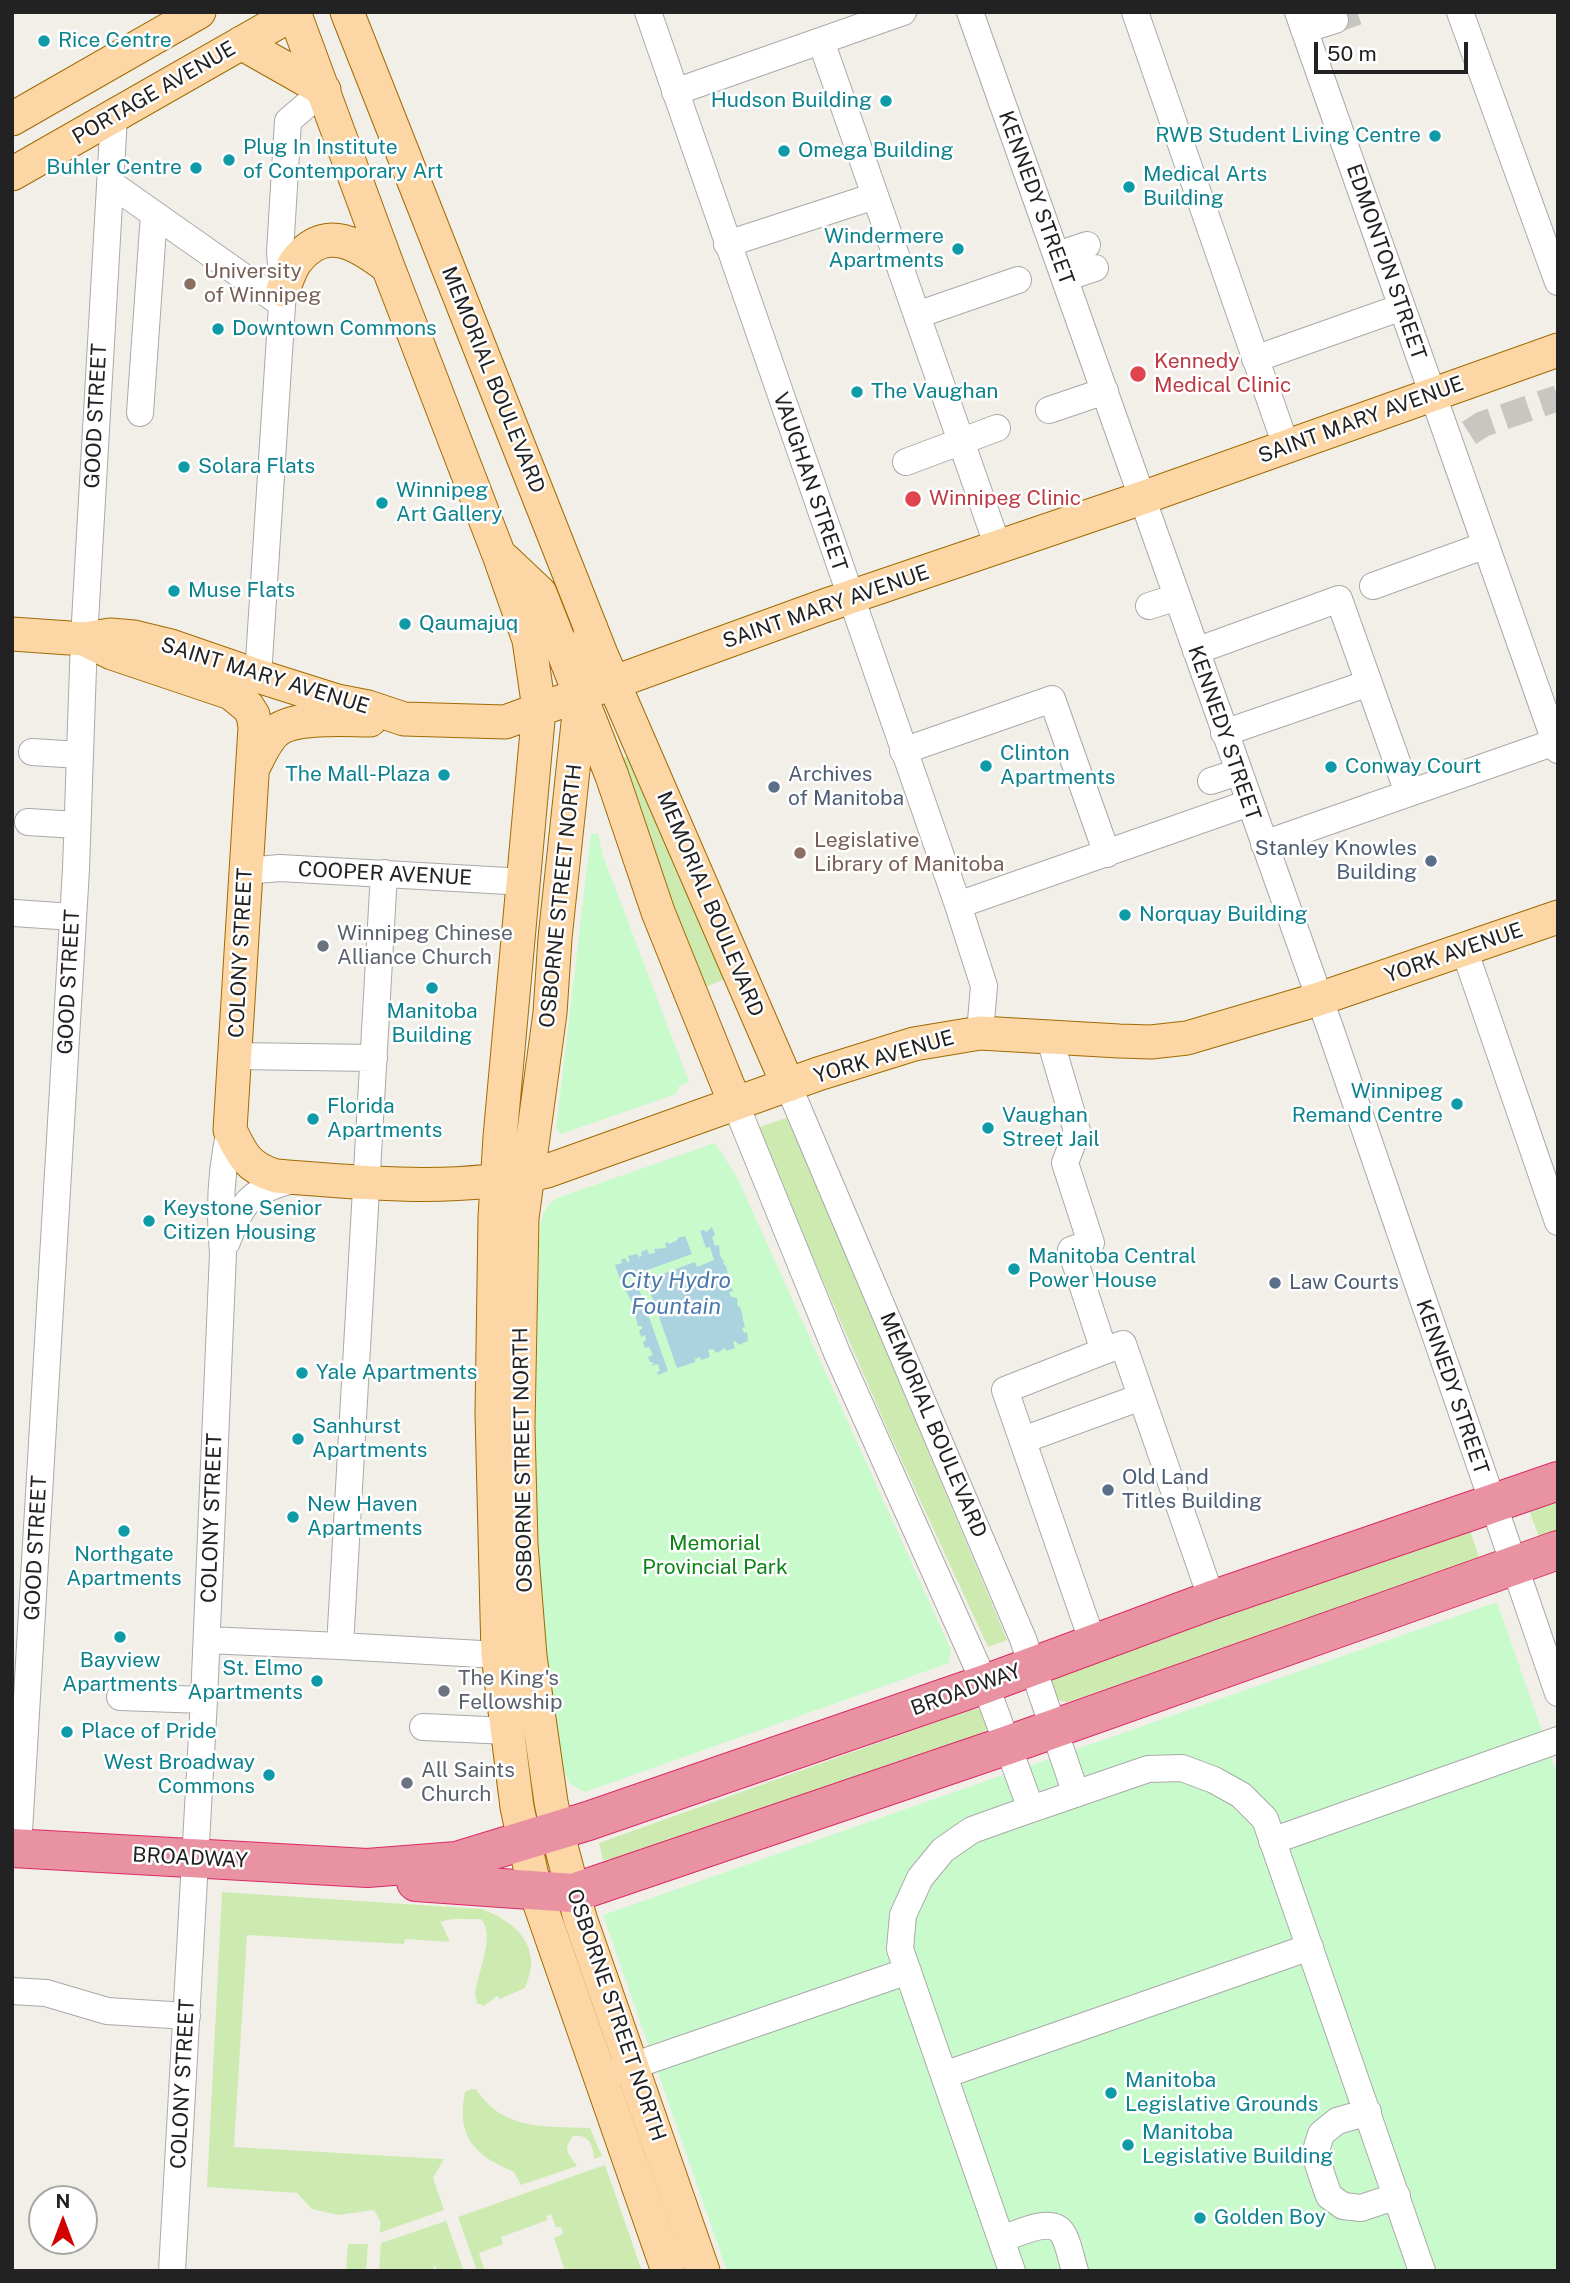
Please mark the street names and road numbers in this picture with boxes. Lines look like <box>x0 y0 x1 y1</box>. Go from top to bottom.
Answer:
street label: PORTAGE AVENUE <box>68 36 240 150</box>
street label: KENNEDY STREET <box>993 108 1079 288</box>
street label: EDMONTON STREET <box>1341 161 1431 363</box>
street label: MEMORIAL BOULEVARD <box>436 263 550 497</box>
street label: GOOD STREET <box>80 343 112 489</box>
street label: SAINT MARY AVENUE <box>1255 371 1467 469</box>
street label: VAUGHAN STREET <box>768 389 852 575</box>
street label: SAINT MARY AVENUE <box>720 560 932 654</box>
street label: SAINT MARY AVENUE <box>158 632 372 720</box>
street label: KENNEDY STREET <box>1182 642 1266 824</box>
street label: OSBORNE STREET NORTH <box>535 763 587 1029</box>
street label: MEMORIAL BOULEVARD <box>651 787 769 1021</box>
street label: COOPER AVENUE <box>297 857 473 891</box>
street label: COLONY STREET <box>224 867 258 1039</box>
street label: GOOD STREET <box>53 909 85 1055</box>
street label: YORK AVENUE <box>1382 918 1526 988</box>
street label: YORK AVENUE <box>811 1025 957 1089</box>
street label: KENNEDY STREET <box>1410 1296 1494 1478</box>
street label: MEMORIAL BOULEVARD <box>874 1308 992 1542</box>
street label: OSBORNE STREET NORTH <box>508 1327 538 1593</box>
street label: COLONY STREET <box>196 1433 228 1603</box>
street label: GOOD STREET <box>20 1475 52 1621</box>
street label: BROADWAY <box>907 1658 1025 1722</box>
street label: BROADWAY <box>132 1842 248 1874</box>
street label: OSBORNE STREET NORTH <box>561 1885 671 2145</box>
street label: COLONY STREET <box>166 1998 200 2170</box>

